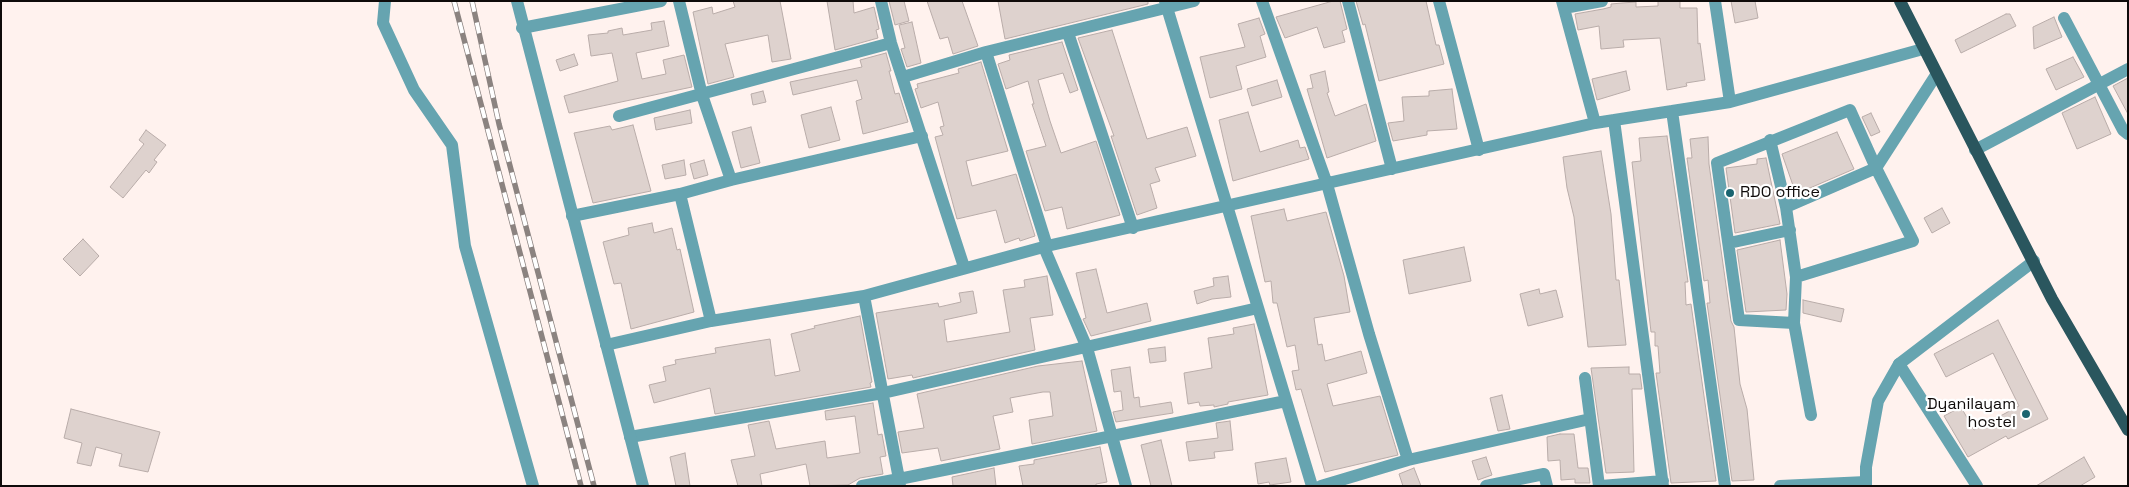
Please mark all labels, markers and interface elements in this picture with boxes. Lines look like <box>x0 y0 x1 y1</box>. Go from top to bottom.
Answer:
place label: RDO office <box>1740 183 1820 203</box>
marker: RDO office <box>1724 187 1736 199</box>
place label: Dyanilayam hostel <box>1927 395 2016 433</box>
marker: Dyanilayam hostel <box>2020 408 2032 420</box>

